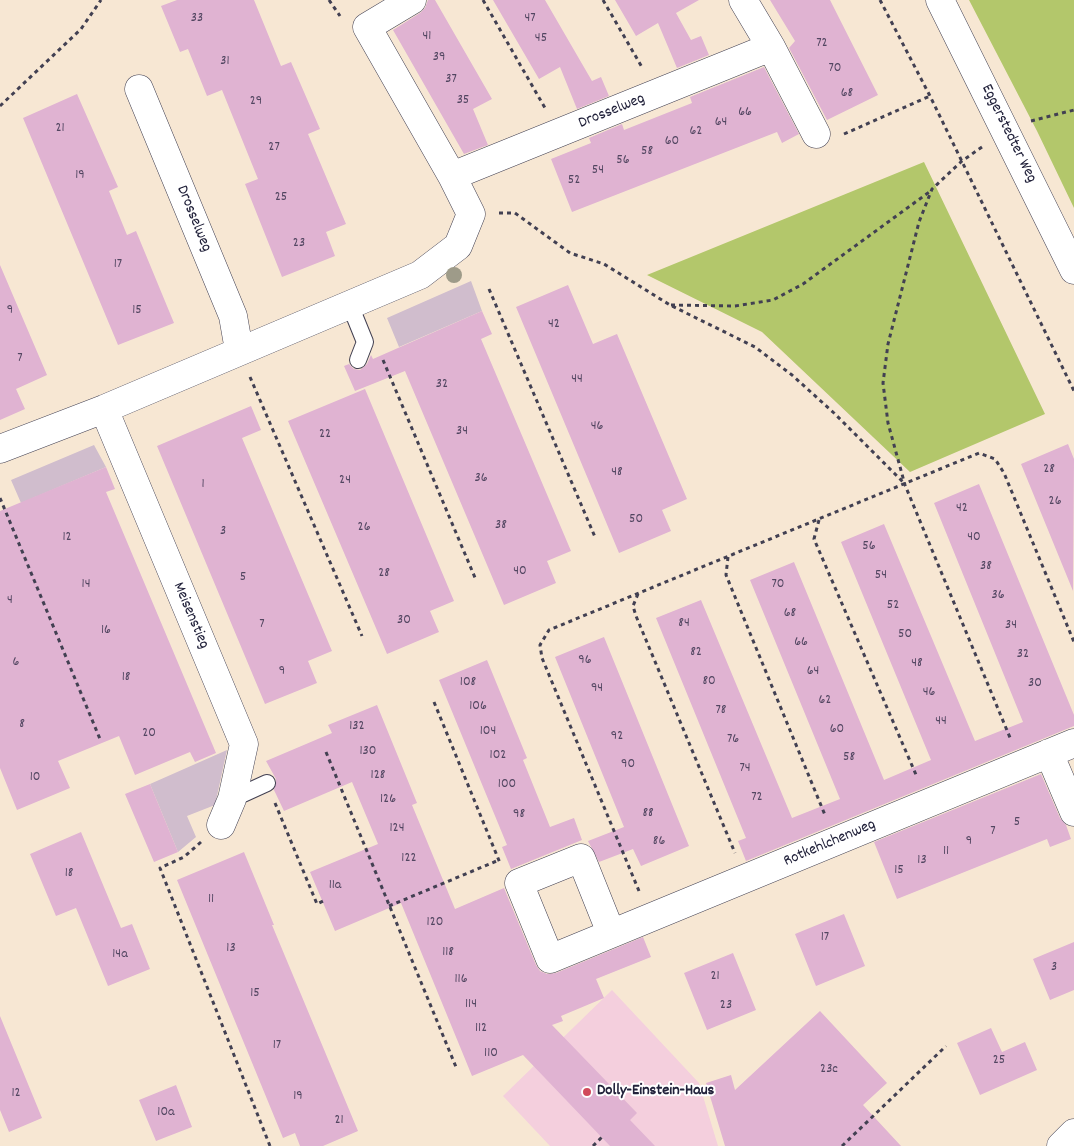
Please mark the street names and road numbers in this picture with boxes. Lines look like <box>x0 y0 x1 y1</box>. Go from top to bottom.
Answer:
street label: Eggerstedter Weg <box>976 82 1040 186</box>
street label: Drosselweg <box>576 90 648 134</box>
street label: Drosselweg <box>171 183 215 255</box>
street label: Meisenstieg <box>167 580 213 652</box>
street label: Rotkehlchenweg <box>781 816 879 872</box>

